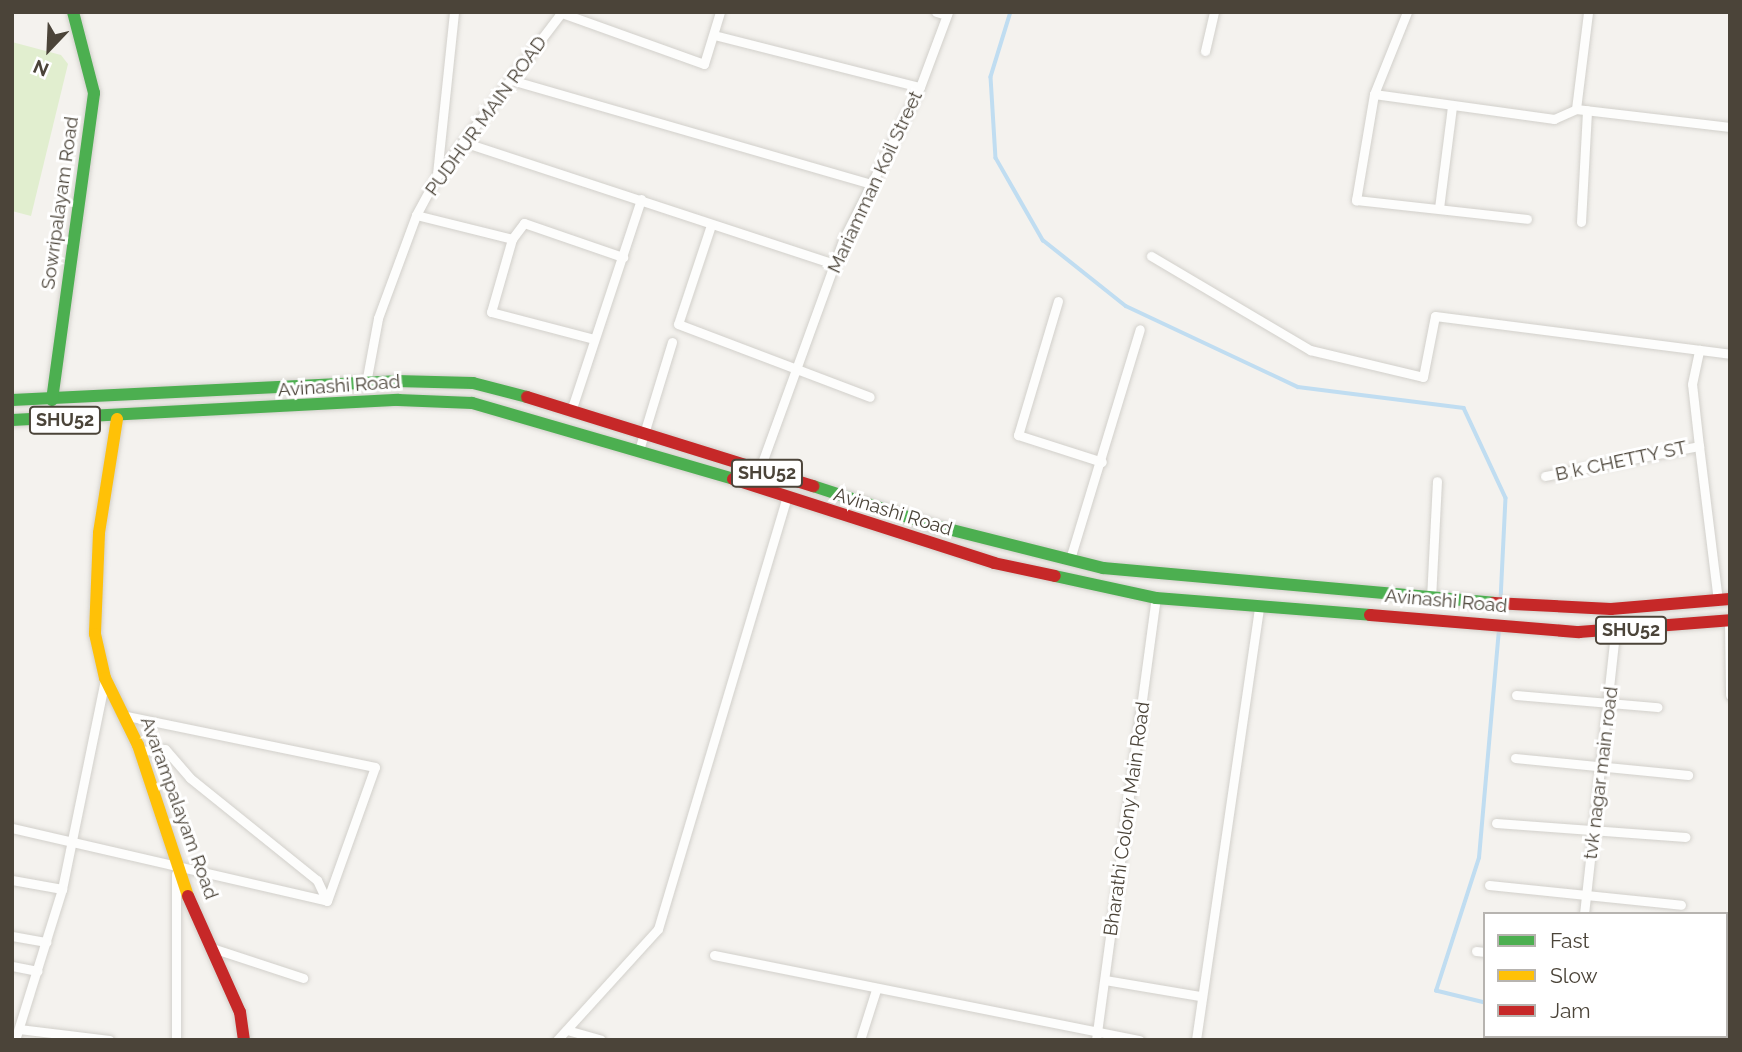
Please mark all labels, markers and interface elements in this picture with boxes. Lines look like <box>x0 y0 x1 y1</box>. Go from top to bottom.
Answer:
north arrow <box>14 14 84 84</box>
street label: PUDHUR MAIN ROAD <box>420 32 552 200</box>
text: N <box>30 55 52 81</box>
street label: Mariamman Koil Street <box>823 87 927 277</box>
street label: Sowripalayam Road <box>37 115 83 291</box>
street label: Avinashi Road <box>277 370 401 402</box>
road number: SHU52 <box>28 406 102 434</box>
street label: B k CHETTY ST <box>1553 436 1689 486</box>
road number: SHU52 <box>730 458 804 488</box>
street label: Avinashi Road <box>831 483 955 541</box>
street label: Avinashi Road <box>1384 584 1508 618</box>
road number: SHU52 <box>1594 616 1668 644</box>
street label: tvk nagar main road <box>1579 685 1623 861</box>
street label: Bharathi Colony Main Road <box>1099 700 1155 938</box>
street label: Avarampalayam Road <box>135 714 223 902</box>
legend <box>1483 912 1728 1038</box>
text: Fast <box>1550 928 1590 953</box>
text: Slow <box>1550 963 1598 988</box>
text: Jam <box>1550 998 1591 1023</box>

